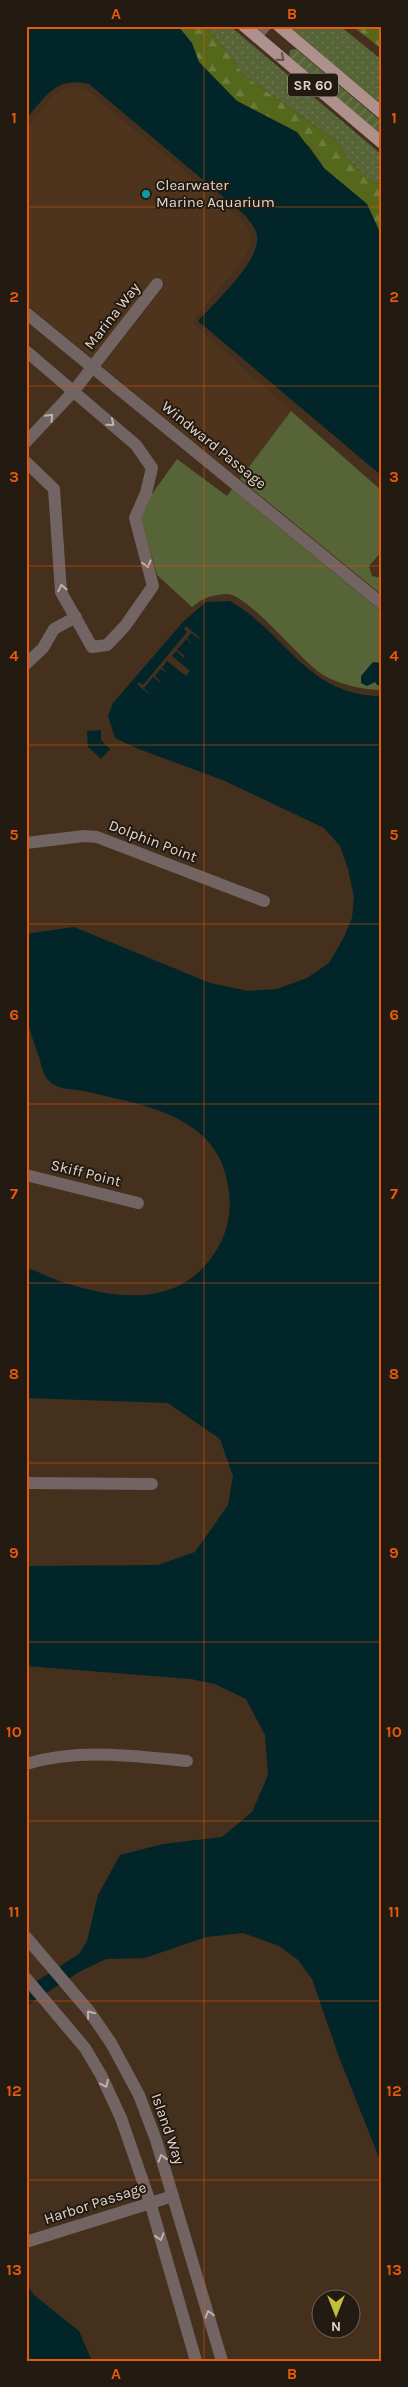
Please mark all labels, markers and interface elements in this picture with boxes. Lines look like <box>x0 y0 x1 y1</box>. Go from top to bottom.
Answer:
text: A <box>111 4 121 23</box>
text: B <box>287 4 297 23</box>
one-way arrow <box>275 52 284 60</box>
road number: SR 60 <box>288 74 338 96</box>
text: 1 <box>11 108 17 127</box>
text: 1 <box>391 108 397 127</box>
place label: Clearwater Marine Aquarium <box>156 176 275 211</box>
marker: Clearwater Marine Aquarium <box>140 188 152 200</box>
street label: Marina Way <box>80 279 144 353</box>
text: 2 <box>9 287 19 306</box>
text: 2 <box>389 287 399 306</box>
street label: Windward Passage <box>158 397 270 493</box>
one-way arrow <box>44 413 53 422</box>
one-way arrow <box>105 418 114 427</box>
text: 3 <box>9 467 19 486</box>
text: 3 <box>389 467 399 486</box>
one-way arrow <box>142 559 152 567</box>
one-way arrow <box>58 583 68 592</box>
text: 4 <box>9 646 19 665</box>
text: 4 <box>389 646 399 665</box>
street label: Dolphin Point <box>106 816 200 866</box>
text: 5 <box>9 825 19 844</box>
text: 5 <box>389 825 399 844</box>
text: 6 <box>9 1005 19 1024</box>
text: 6 <box>389 1005 399 1024</box>
street label: Skiff Point <box>49 1156 123 1190</box>
text: 7 <box>10 1184 18 1203</box>
text: 7 <box>390 1184 398 1203</box>
text: 8 <box>9 1364 19 1383</box>
text: 8 <box>389 1364 399 1383</box>
text: 9 <box>9 1543 19 1562</box>
text: 9 <box>389 1543 399 1562</box>
text: 10 <box>6 1722 22 1741</box>
text: 10 <box>386 1722 402 1741</box>
text: 11 <box>8 1902 20 1921</box>
text: 11 <box>388 1902 400 1921</box>
one-way arrow <box>87 2010 96 2020</box>
one-way arrow <box>99 2079 110 2088</box>
text: 12 <box>6 2081 22 2100</box>
text: 12 <box>386 2081 402 2100</box>
street label: Island Way <box>147 2091 189 2167</box>
one-way arrow <box>157 2155 167 2163</box>
street label: Harbor Passage <box>42 2178 148 2228</box>
one-way arrow <box>155 2232 165 2240</box>
text: 13 <box>6 2260 22 2279</box>
text: 13 <box>386 2260 402 2279</box>
north arrow <box>310 2290 360 2340</box>
one-way arrow <box>204 2309 215 2318</box>
text: N <box>331 2318 341 2335</box>
text: A <box>111 2364 121 2383</box>
text: B <box>287 2364 297 2383</box>

